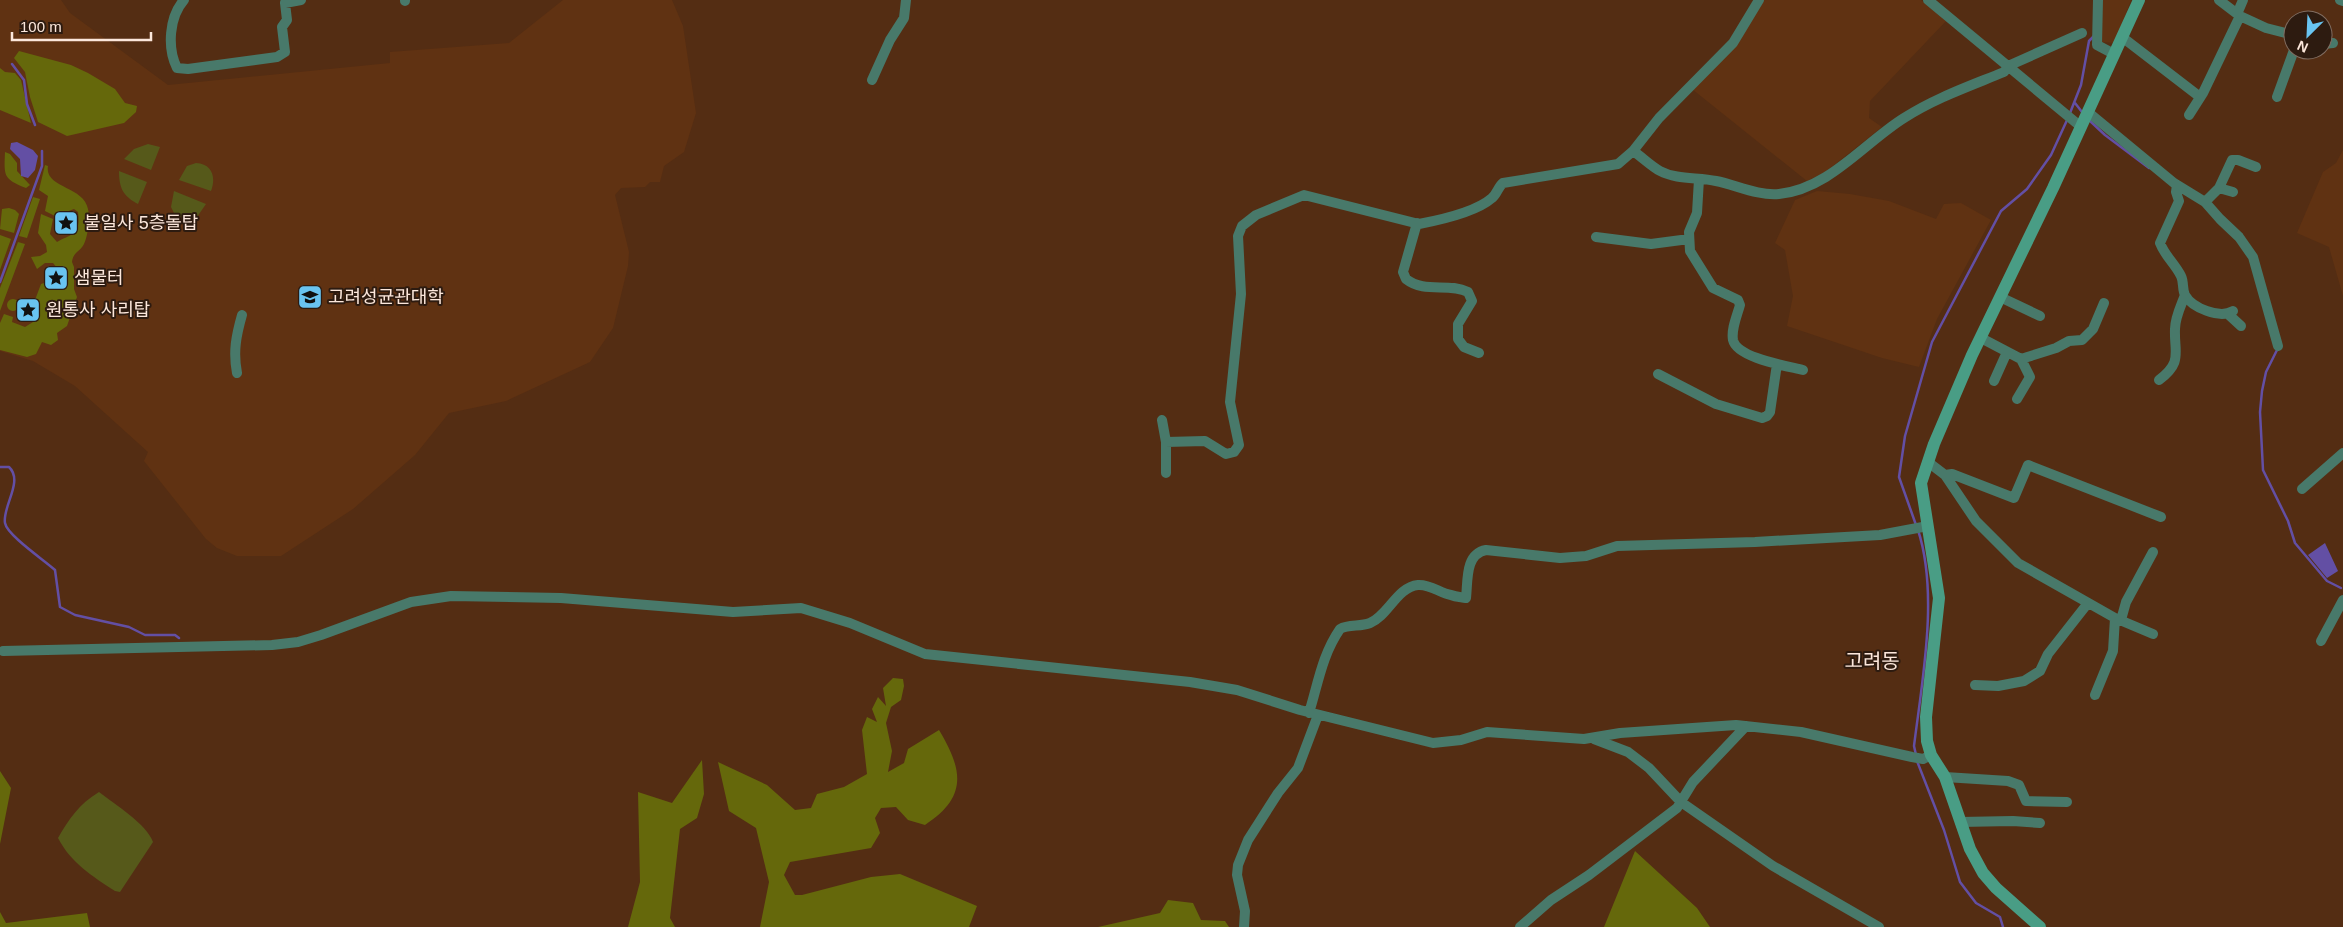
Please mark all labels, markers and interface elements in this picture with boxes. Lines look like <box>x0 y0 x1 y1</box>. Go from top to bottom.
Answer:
scale bar <box>12 10 151 42</box>
north arrow <box>2283 10 2333 60</box>
text: 100 m <box>20 18 62 35</box>
text: N <box>2295 38 2311 56</box>
place icon: 불일사 5층돌탑 <box>53 210 79 236</box>
place label: 불일사 5층돌탑 <box>84 213 198 233</box>
place icon: 샘물터 <box>43 265 69 291</box>
place label: 샘물터 <box>74 268 124 288</box>
school or university icon: 고려성균관대학 <box>297 284 323 310</box>
place label: 고려성균관대학 <box>328 287 444 307</box>
place icon: 원통사 사리탑 <box>15 297 41 323</box>
place label: 원통사 사리탑 <box>46 300 150 320</box>
district label: 고려동 <box>1844 650 1900 672</box>

